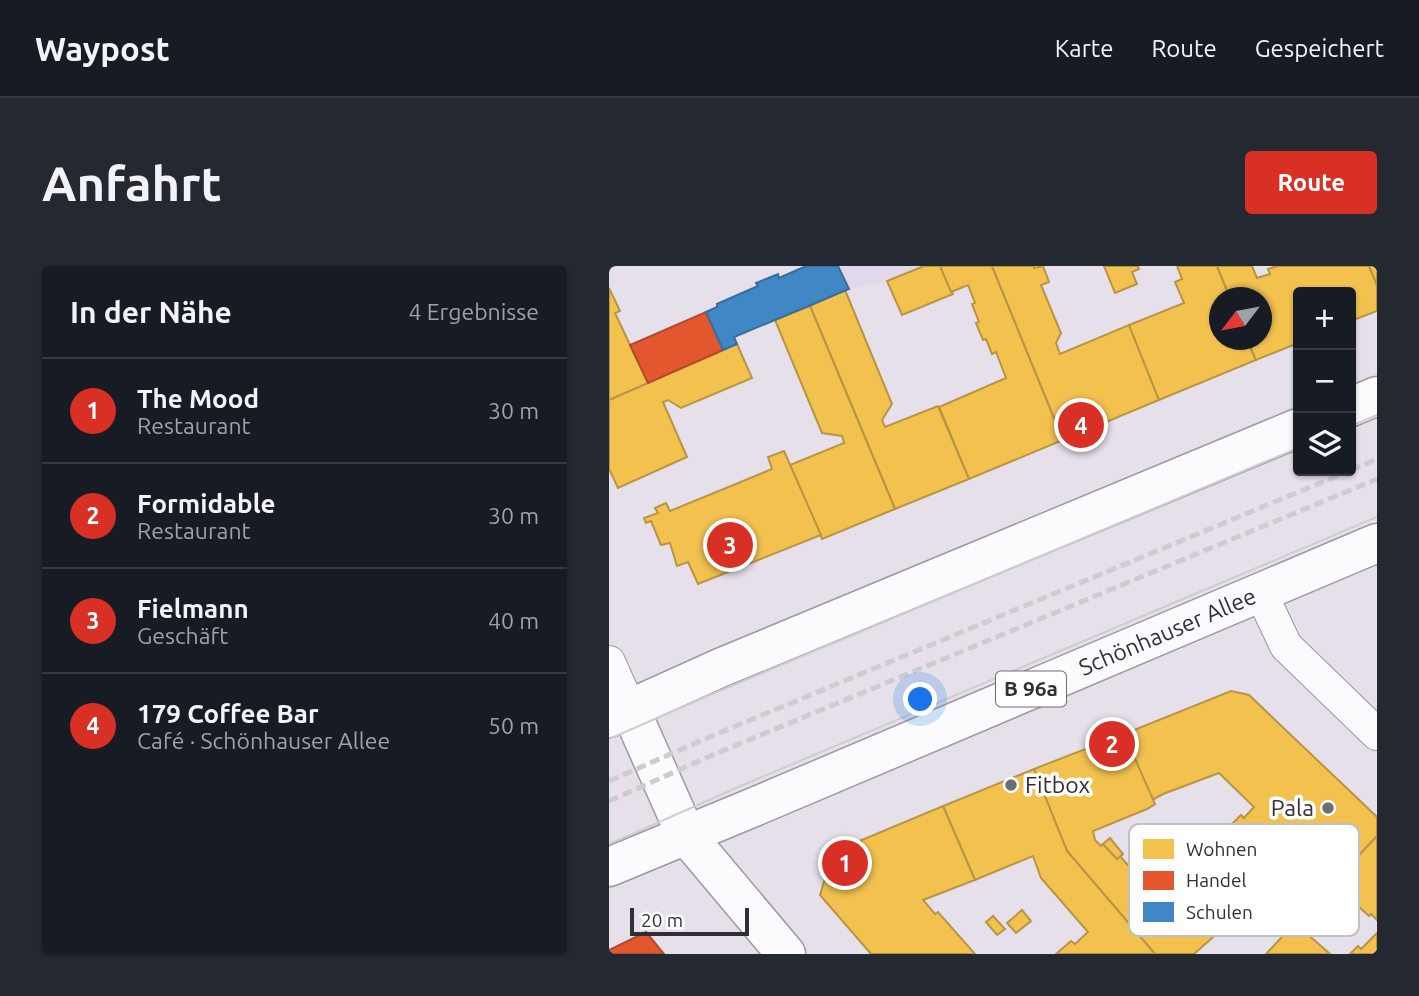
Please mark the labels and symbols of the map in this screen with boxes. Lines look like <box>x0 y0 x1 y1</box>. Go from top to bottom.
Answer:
north arrow <box>1209 287 1272 350</box>
pin: 4 <box>1058 399 1104 451</box>
pin: 3 <box>707 519 753 571</box>
street label: Schönhauser Allee <box>1075 583 1260 680</box>
road number: B 96a <box>996 672 1066 706</box>
your location <box>903 682 937 716</box>
pin: 2 <box>1089 718 1135 770</box>
place label: Fitbox <box>1025 772 1090 797</box>
marker: Fitbox <box>1003 777 1019 793</box>
place label: Pala <box>1271 795 1314 820</box>
marker: Pala <box>1320 800 1336 816</box>
legend <box>1129 824 1359 936</box>
pin: 1 <box>822 837 868 889</box>
text: Wohnen <box>1186 838 1257 860</box>
text: Handel <box>1186 869 1246 891</box>
text: Schulen <box>1186 901 1253 923</box>
scale bar <box>630 905 749 937</box>

